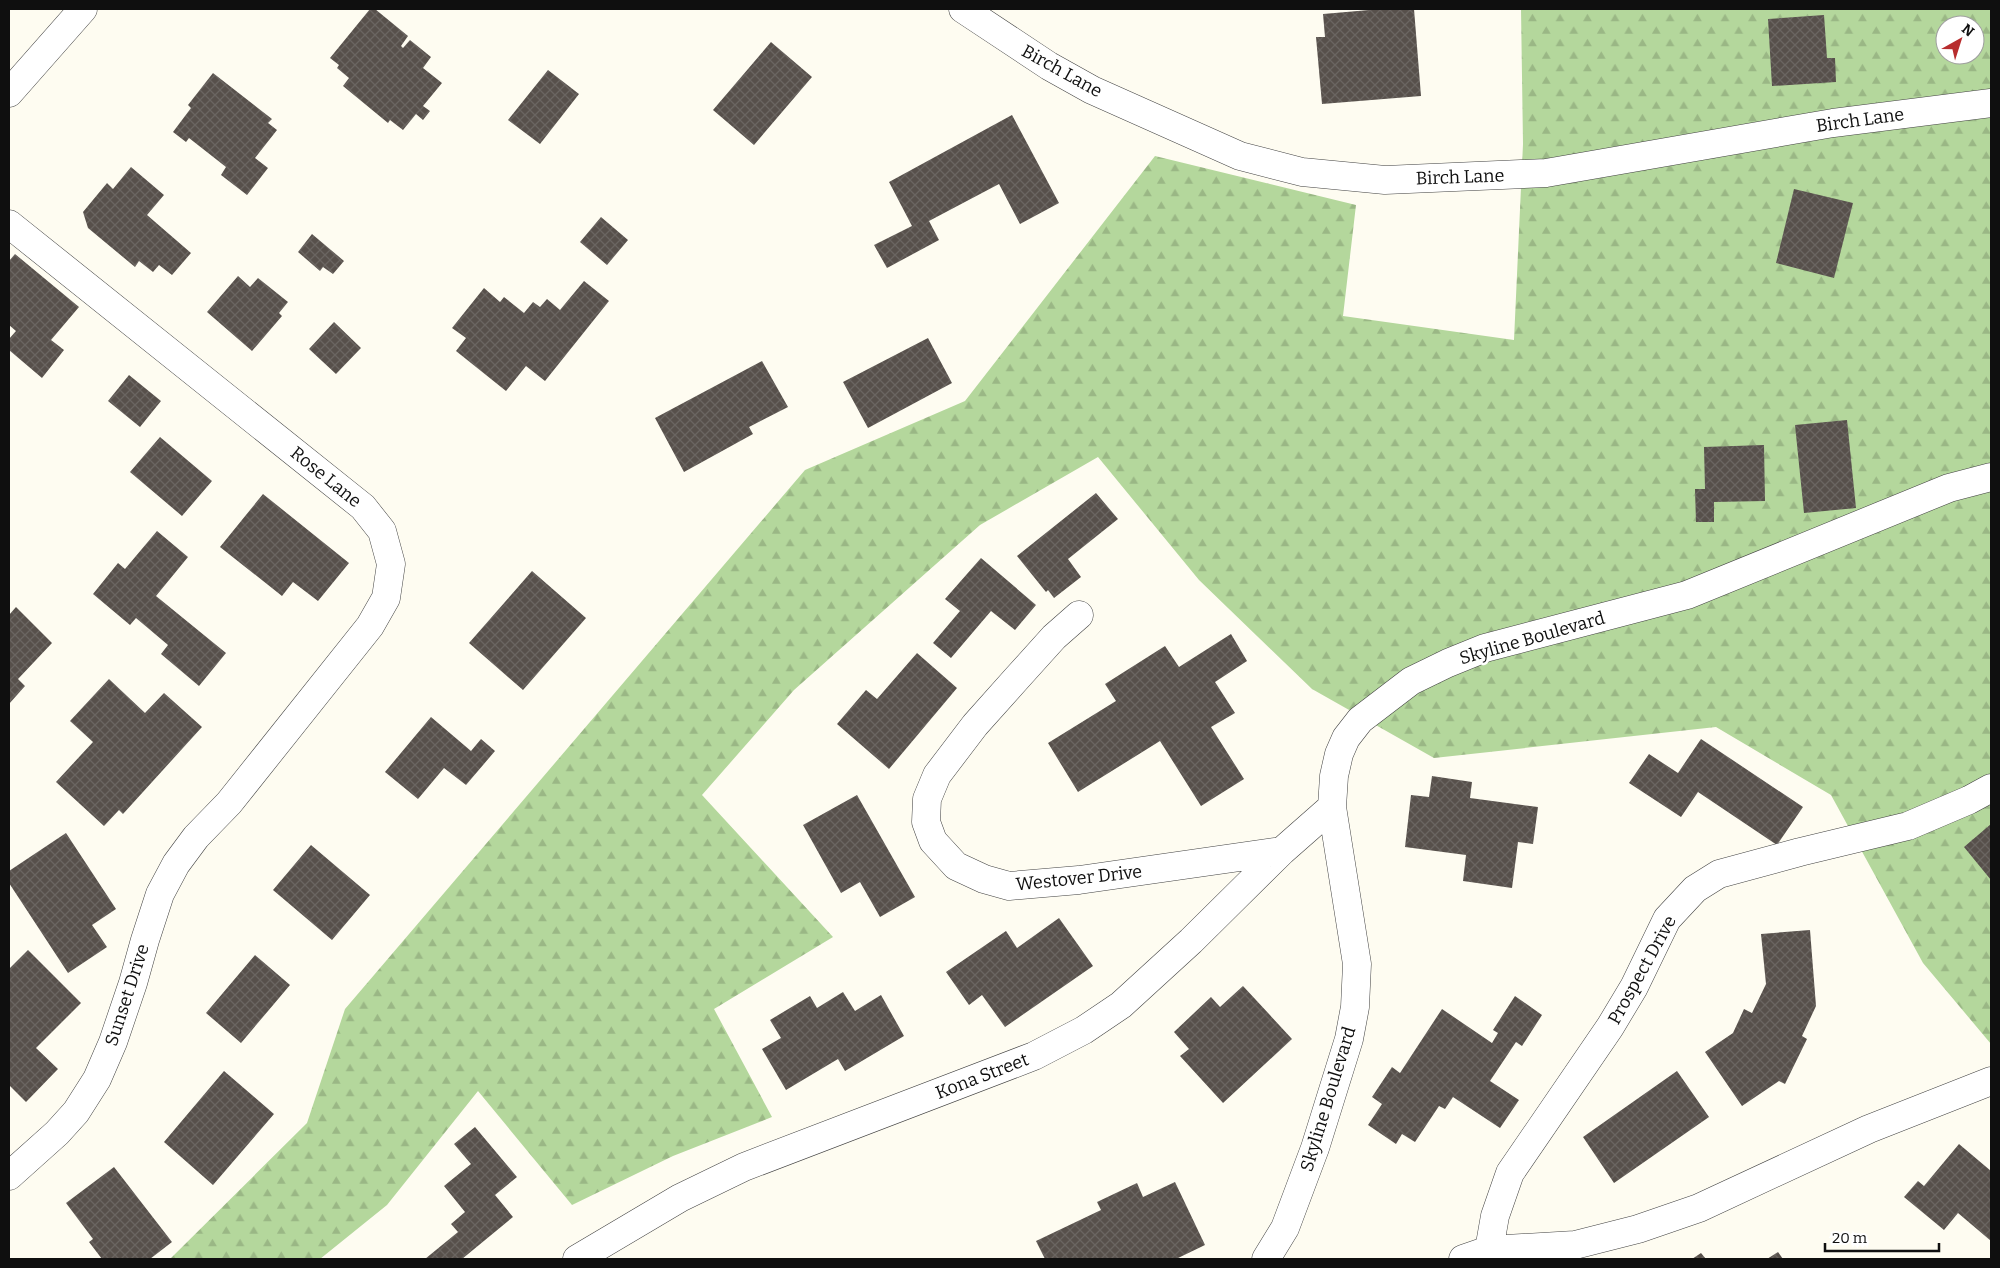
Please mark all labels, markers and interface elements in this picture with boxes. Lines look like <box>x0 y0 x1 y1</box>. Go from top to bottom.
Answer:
north arrow <box>1935 15 1985 65</box>
text: N <box>1958 20 1978 40</box>
street label: Birch Lane <box>1018 40 1106 102</box>
street label: Birch Lane <box>1815 103 1905 137</box>
street label: Birch Lane <box>1415 164 1505 190</box>
street label: Rose Lane <box>286 442 366 512</box>
street label: Skyline Boulevard <box>1457 607 1608 669</box>
street label: Westover Drive <box>1015 860 1143 896</box>
street label: Prospect Drive <box>1603 912 1681 1028</box>
street label: Sunset Drive <box>100 941 154 1049</box>
street label: Skyline Boulevard <box>1295 1024 1361 1174</box>
street label: Kona Street <box>932 1048 1032 1104</box>
scale bar <box>1825 1220 1939 1252</box>
text: 20 m <box>1832 1229 1868 1247</box>

